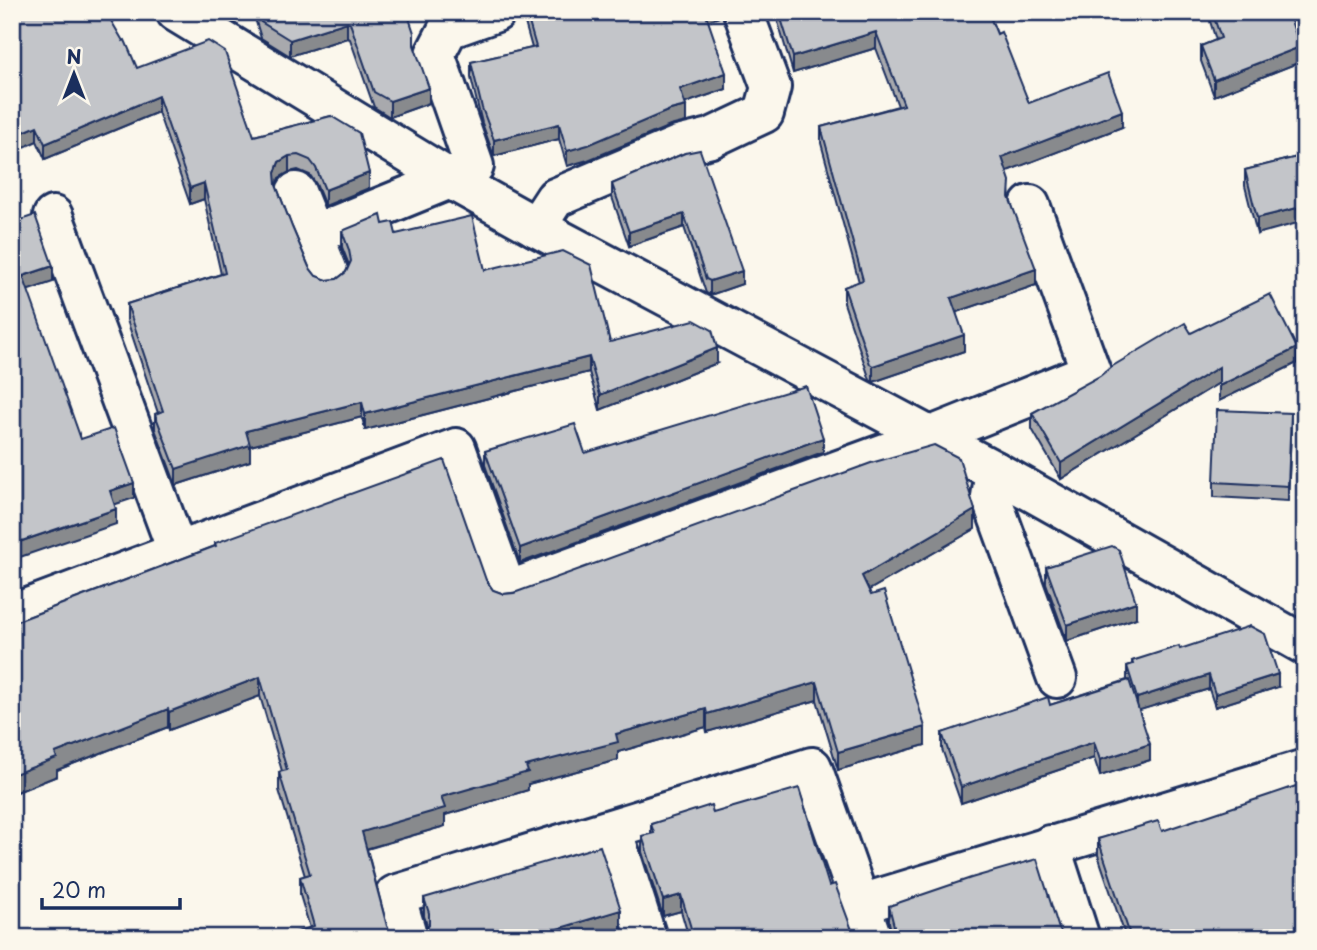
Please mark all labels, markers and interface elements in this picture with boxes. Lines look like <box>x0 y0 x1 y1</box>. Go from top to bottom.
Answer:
north arrow <box>38 38 108 108</box>
text: N <box>66 42 82 70</box>
scale bar <box>42 866 180 910</box>
text: 20 m <box>52 873 106 905</box>

